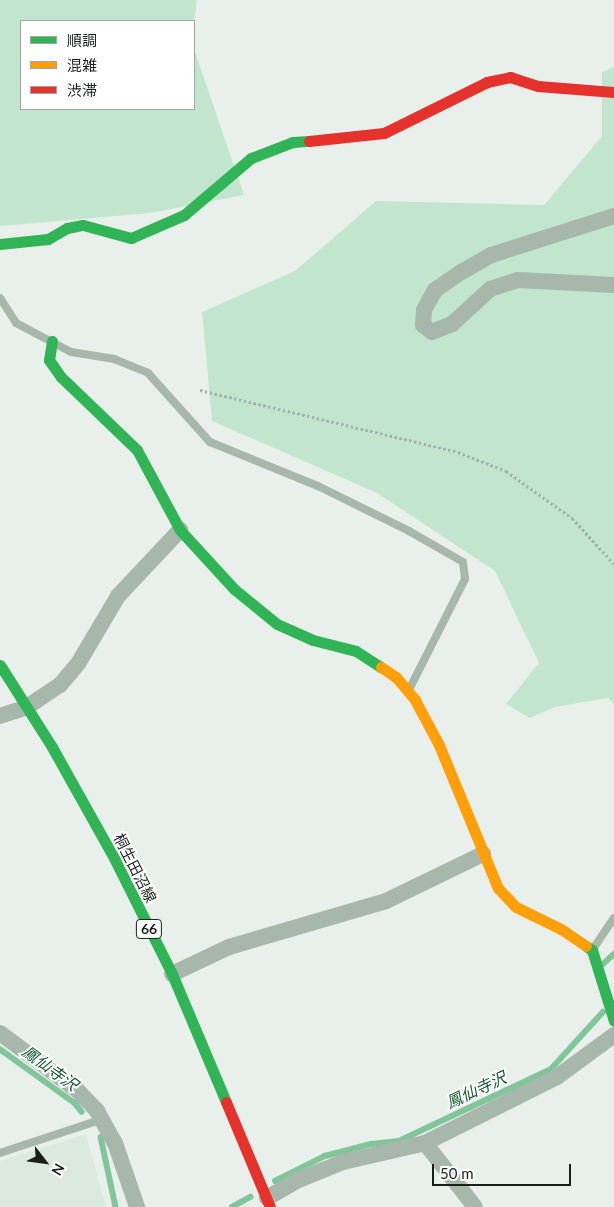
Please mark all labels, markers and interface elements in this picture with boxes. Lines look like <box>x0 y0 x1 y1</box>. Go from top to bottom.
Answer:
legend <box>20 20 195 110</box>
text: 順調 <box>67 31 97 49</box>
text: 混雑 <box>67 56 97 74</box>
text: 渋滞 <box>67 81 97 99</box>
street label: 桐生田沼線 <box>110 831 160 905</box>
road number: 66 <box>135 918 163 941</box>
water label: 鳳仙寺沢 <box>18 1041 82 1095</box>
water label: 鳳仙寺沢 <box>443 1068 509 1112</box>
north arrow <box>20 1137 70 1187</box>
scale bar <box>434 1154 573 1186</box>
text: N <box>48 1161 68 1179</box>
text: 50 m <box>440 1164 474 1182</box>

